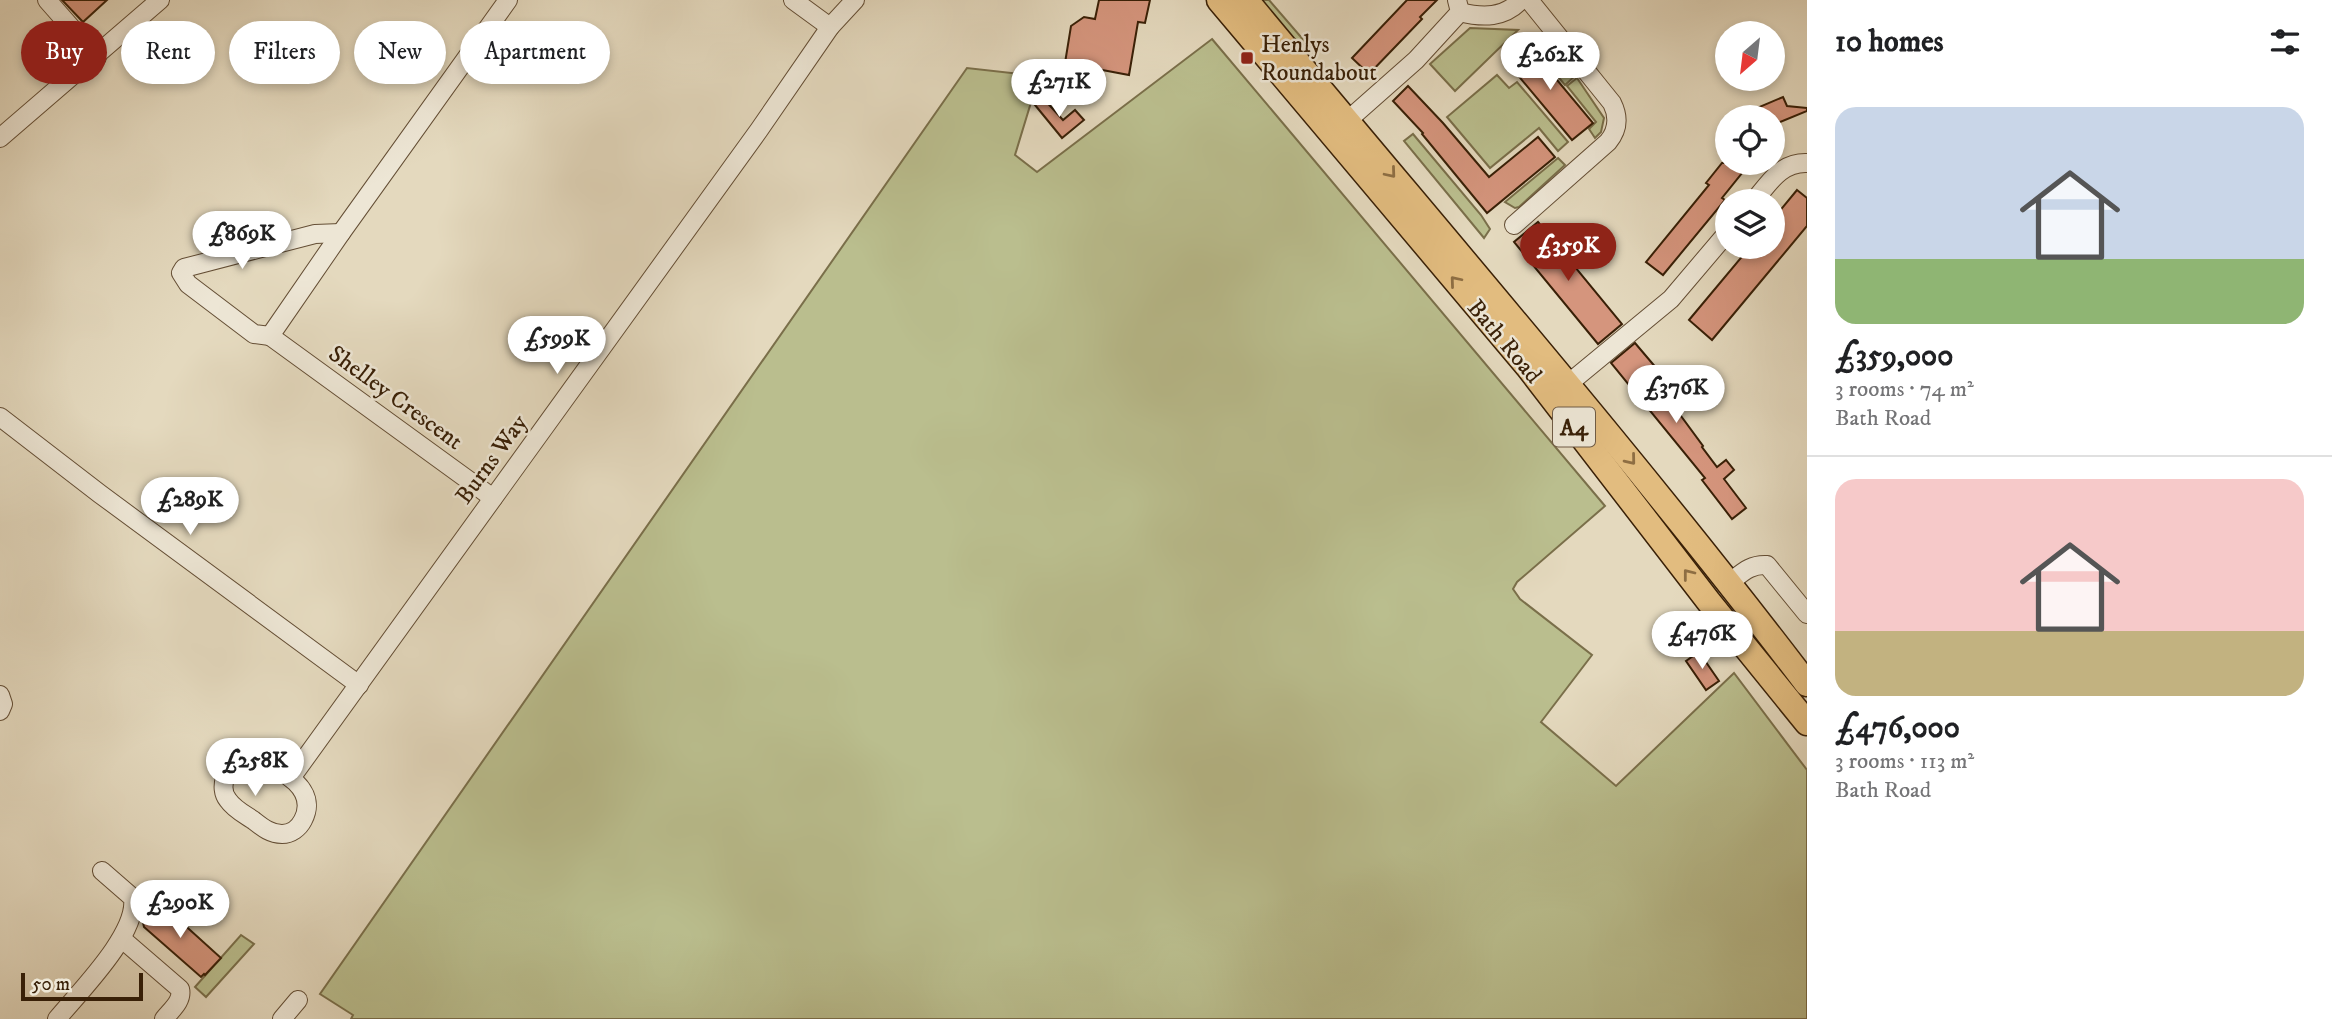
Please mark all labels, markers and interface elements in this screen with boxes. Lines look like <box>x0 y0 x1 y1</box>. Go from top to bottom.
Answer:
chip: Buy <box>21 21 107 84</box>
chip: Rent <box>121 21 215 84</box>
chip: Filters <box>229 21 340 84</box>
chip: New <box>354 21 446 84</box>
chip: Apartment <box>460 21 610 84</box>
north arrow <box>1715 21 1785 91</box>
map controls <box>1715 21 1785 259</box>
icon: filters <box>2266 23 2304 61</box>
text: 10 homes <box>1835 24 1944 61</box>
place label: Henlys Roundabout <box>1261 30 1377 88</box>
pin: £262K <box>1501 32 1599 92</box>
text: £262K <box>1517 40 1583 69</box>
marker: Henlys Roundabout <box>1239 50 1255 66</box>
pin: £271K <box>1010 60 1108 119</box>
text: £271K <box>1027 67 1091 96</box>
button: locate <box>1715 105 1785 175</box>
icon: home <box>2007 152 2133 278</box>
one-way arrow <box>1383 164 1395 177</box>
button: layers <box>1715 189 1785 259</box>
pin: £869K <box>193 212 291 271</box>
text: £869K <box>208 219 276 248</box>
pin: £359K <box>1519 224 1617 283</box>
text: £359K <box>1536 231 1600 260</box>
one-way arrow <box>1451 277 1463 290</box>
street label: Bath Road <box>1460 294 1548 390</box>
pin: £599K <box>508 316 606 376</box>
text: £599K <box>524 324 590 353</box>
text: £359,000 <box>1835 338 1953 375</box>
street label: Shelley Crescent <box>322 339 469 457</box>
pin: £376K <box>1627 366 1725 425</box>
text: £376K <box>1644 373 1708 402</box>
text: 3 rooms · 74 m² <box>1835 375 1974 404</box>
text: Bath Road <box>1835 404 1931 433</box>
street label: Burns Way <box>449 408 535 510</box>
road number: A4 <box>1553 408 1595 446</box>
one-way arrow <box>1622 453 1635 465</box>
pin: £289K <box>141 477 239 537</box>
text: £289K <box>157 485 223 514</box>
icon: home <box>2007 524 2133 650</box>
one-way arrow <box>1684 570 1696 582</box>
pin: £476K <box>1653 612 1751 671</box>
text: £476K <box>1668 619 1736 648</box>
text: £476,000 <box>1835 710 1960 747</box>
pin: £258K <box>206 738 304 798</box>
text: £258K <box>222 746 288 775</box>
text: 3 rooms · 113 m² <box>1835 747 1974 776</box>
text: Bath Road <box>1835 776 1931 805</box>
pin: £290K <box>131 880 229 940</box>
text: £290K <box>146 888 214 917</box>
scale bar <box>21 970 144 1002</box>
text: 50 m <box>32 973 70 996</box>

